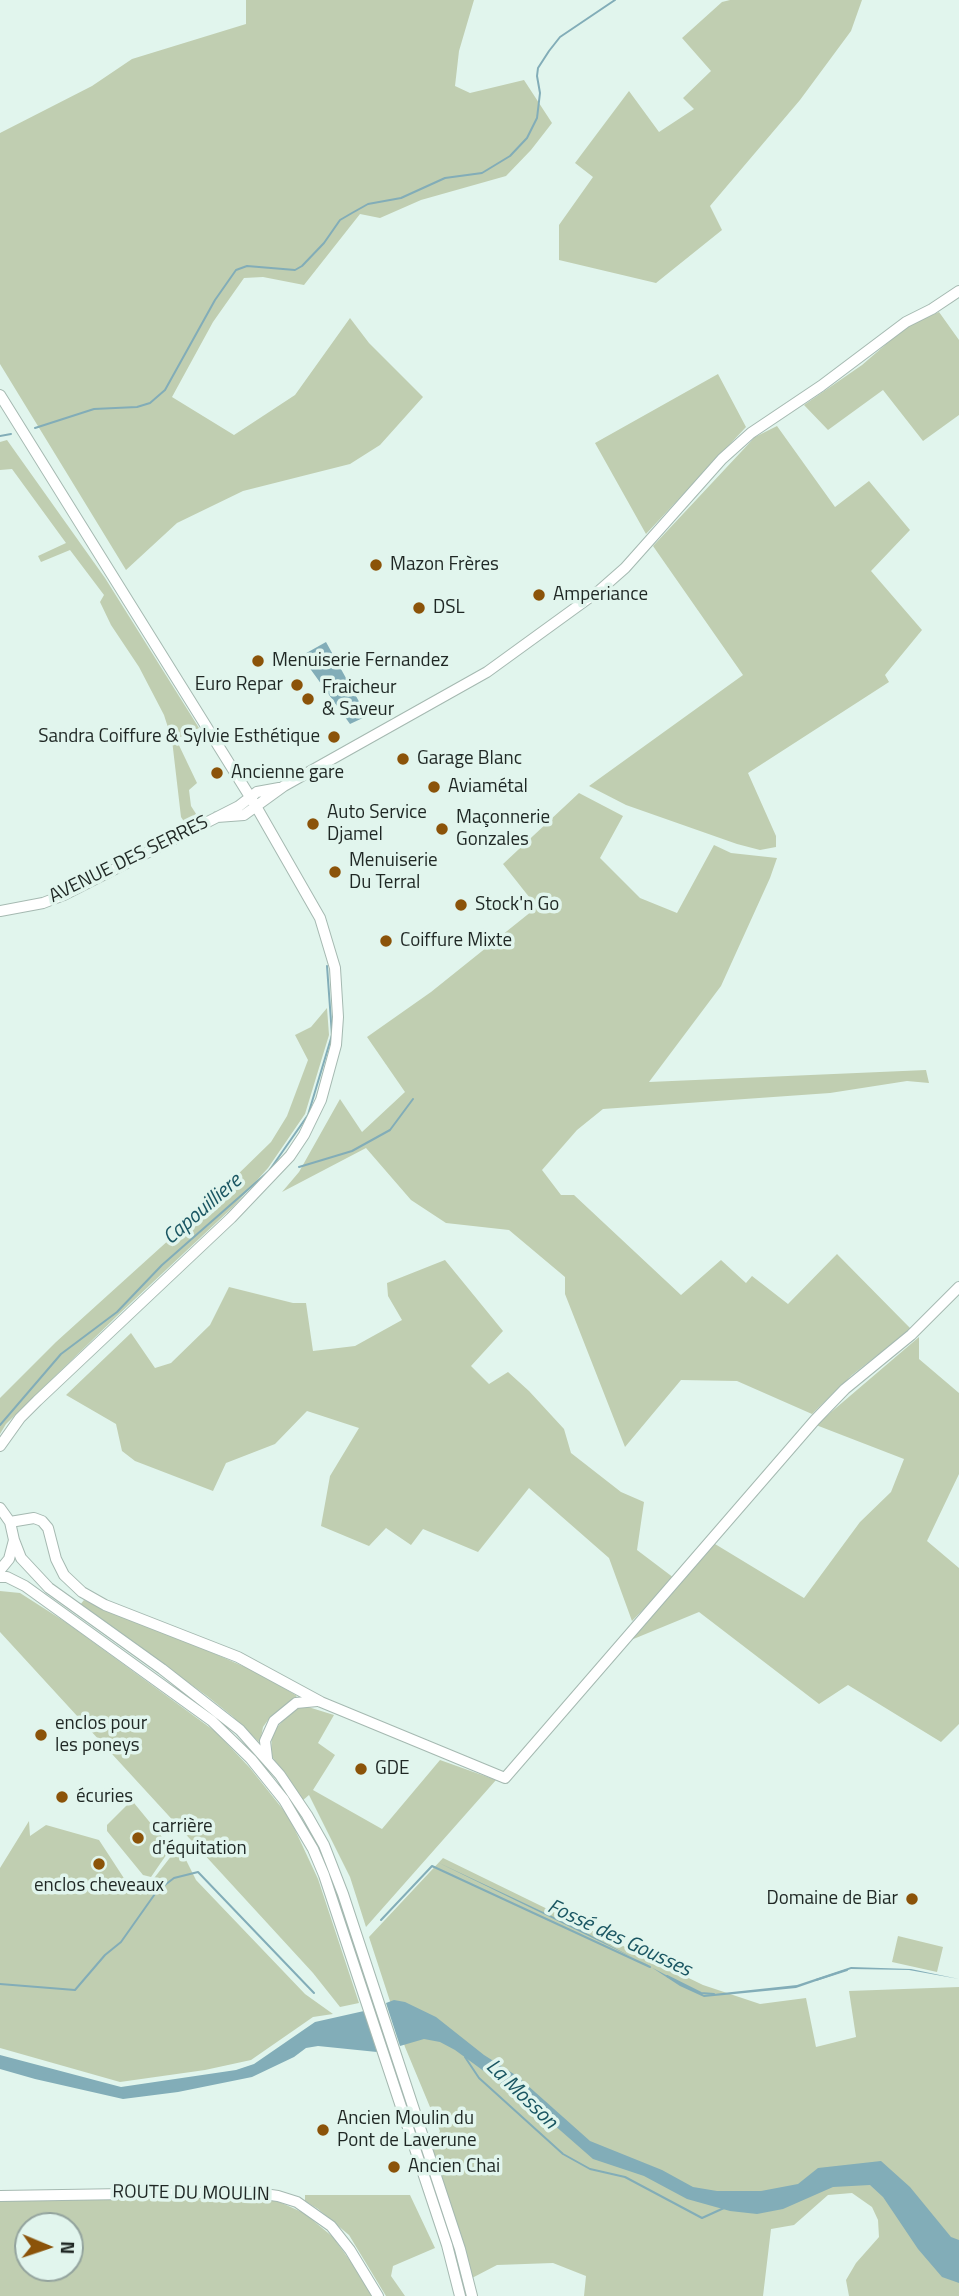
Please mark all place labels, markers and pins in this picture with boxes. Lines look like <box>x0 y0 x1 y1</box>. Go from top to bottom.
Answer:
place label: Mazon Frères <box>390 554 499 576</box>
marker: Mazon Frères <box>368 557 384 573</box>
place label: Amperiance <box>553 584 648 606</box>
marker: Amperiance <box>531 587 547 603</box>
place label: DSL <box>433 597 465 619</box>
marker: DSL <box>411 600 427 616</box>
place label: Menuiserie Fernandez <box>272 650 449 672</box>
marker: Menuiserie Fernandez <box>250 653 266 669</box>
place label: Euro Repar <box>195 674 283 696</box>
marker: Euro Repar <box>289 677 305 693</box>
place label: Fraicheur & Saveur <box>322 677 397 721</box>
marker: Fraicheur & Saveur <box>300 691 316 707</box>
place label: Sandra Coiffure & Sylvie Esthétique <box>38 726 320 748</box>
marker: Sandra Coiffure & Sylvie Esthétique <box>326 729 342 745</box>
place label: Garage Blanc <box>417 748 522 770</box>
marker: Garage Blanc <box>395 751 411 767</box>
place label: Ancienne gare <box>231 762 344 784</box>
marker: Ancienne gare <box>209 765 225 781</box>
place label: Aviamétal <box>448 776 528 798</box>
marker: Aviamétal <box>426 779 442 795</box>
place label: Auto Service Djamel <box>327 802 427 846</box>
place label: Maçonnerie Gonzales <box>456 807 550 851</box>
marker: Auto Service Djamel <box>305 816 321 832</box>
marker: Maçonnerie Gonzales <box>434 821 450 837</box>
place label: Menuiserie Du Terral <box>349 850 438 894</box>
marker: Menuiserie Du Terral <box>327 864 343 880</box>
place label: Stock'n Go <box>475 894 559 916</box>
marker: Stock'n Go <box>453 897 469 913</box>
place label: Coiffure Mixte <box>400 930 512 952</box>
marker: Coiffure Mixte <box>378 933 394 949</box>
place label: enclos pour les poneys <box>55 1713 147 1757</box>
marker: enclos pour les poneys <box>33 1727 49 1743</box>
place label: GDE <box>375 1758 409 1780</box>
marker: GDE <box>353 1761 369 1777</box>
place label: écuries <box>76 1786 133 1808</box>
marker: écuries <box>54 1789 70 1805</box>
place label: carrière d'équitation <box>152 1816 247 1860</box>
marker: carrière d'équitation <box>130 1830 146 1846</box>
marker: enclos cheveaux <box>91 1856 107 1872</box>
place label: enclos cheveaux <box>34 1875 164 1897</box>
place label: Domaine de Biar <box>766 1888 898 1910</box>
marker: Domaine de Biar <box>904 1891 920 1907</box>
place label: Ancien Moulin du Pont de Laverune <box>337 2108 477 2152</box>
marker: Ancien Moulin du Pont de Laverune <box>315 2122 331 2138</box>
place label: Ancien Chai <box>408 2156 500 2178</box>
marker: Ancien Chai <box>386 2159 402 2175</box>

